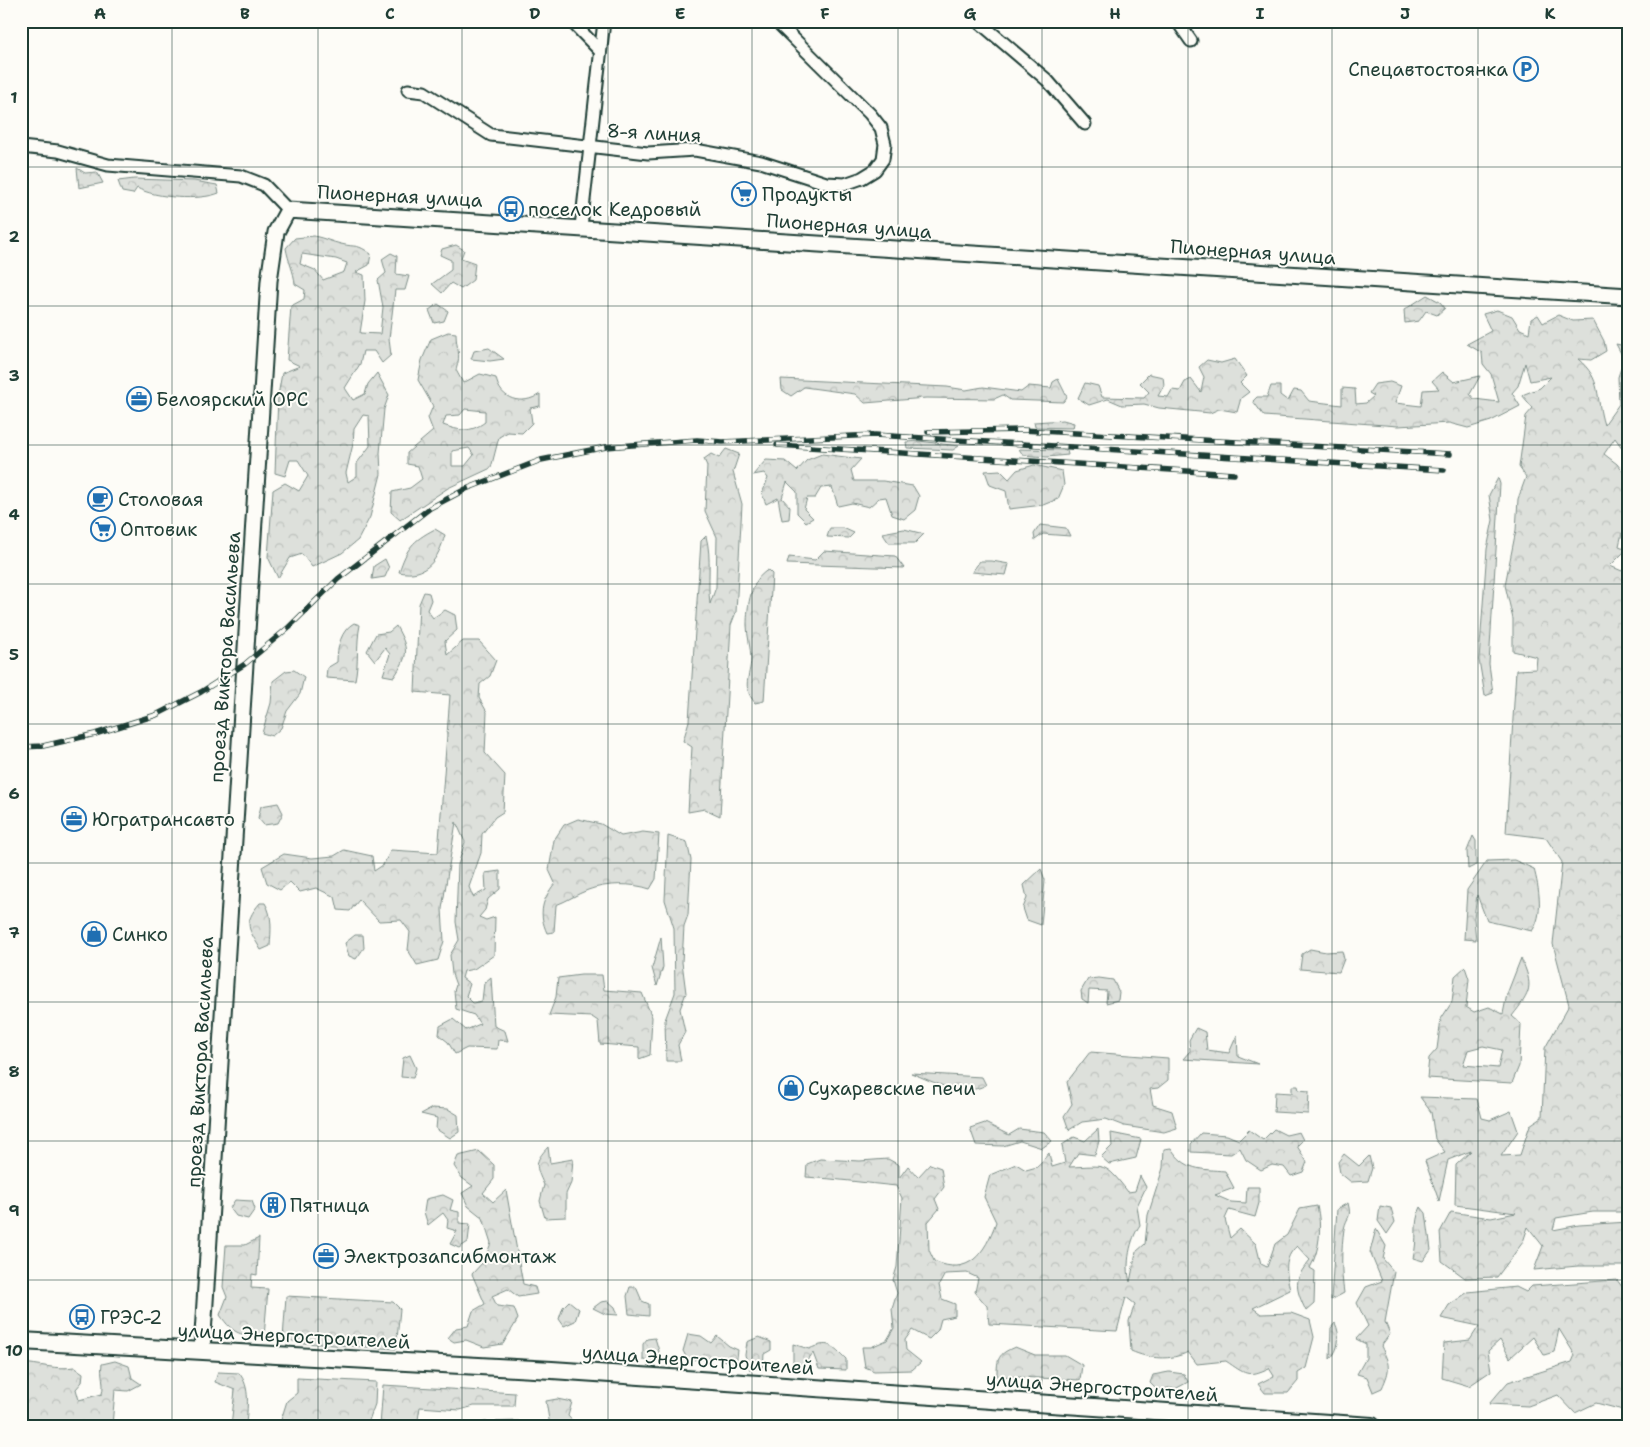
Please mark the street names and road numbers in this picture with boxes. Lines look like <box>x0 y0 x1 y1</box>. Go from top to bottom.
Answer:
street label: 8-я линия <box>606 118 702 148</box>
street label: Пионерная улица <box>317 179 484 213</box>
street label: Пионерная улица <box>765 208 933 244</box>
street label: Пионерная улица <box>1169 234 1337 270</box>
street label: проезд Виктора Васильева <box>204 530 246 783</box>
street label: проезд Виктора Васильева <box>181 935 219 1188</box>
street label: улица Энергостроителей <box>177 1317 411 1355</box>
street label: улица Энергостроителей <box>581 1339 815 1381</box>
street label: улица Энергостроителей <box>985 1366 1219 1408</box>

